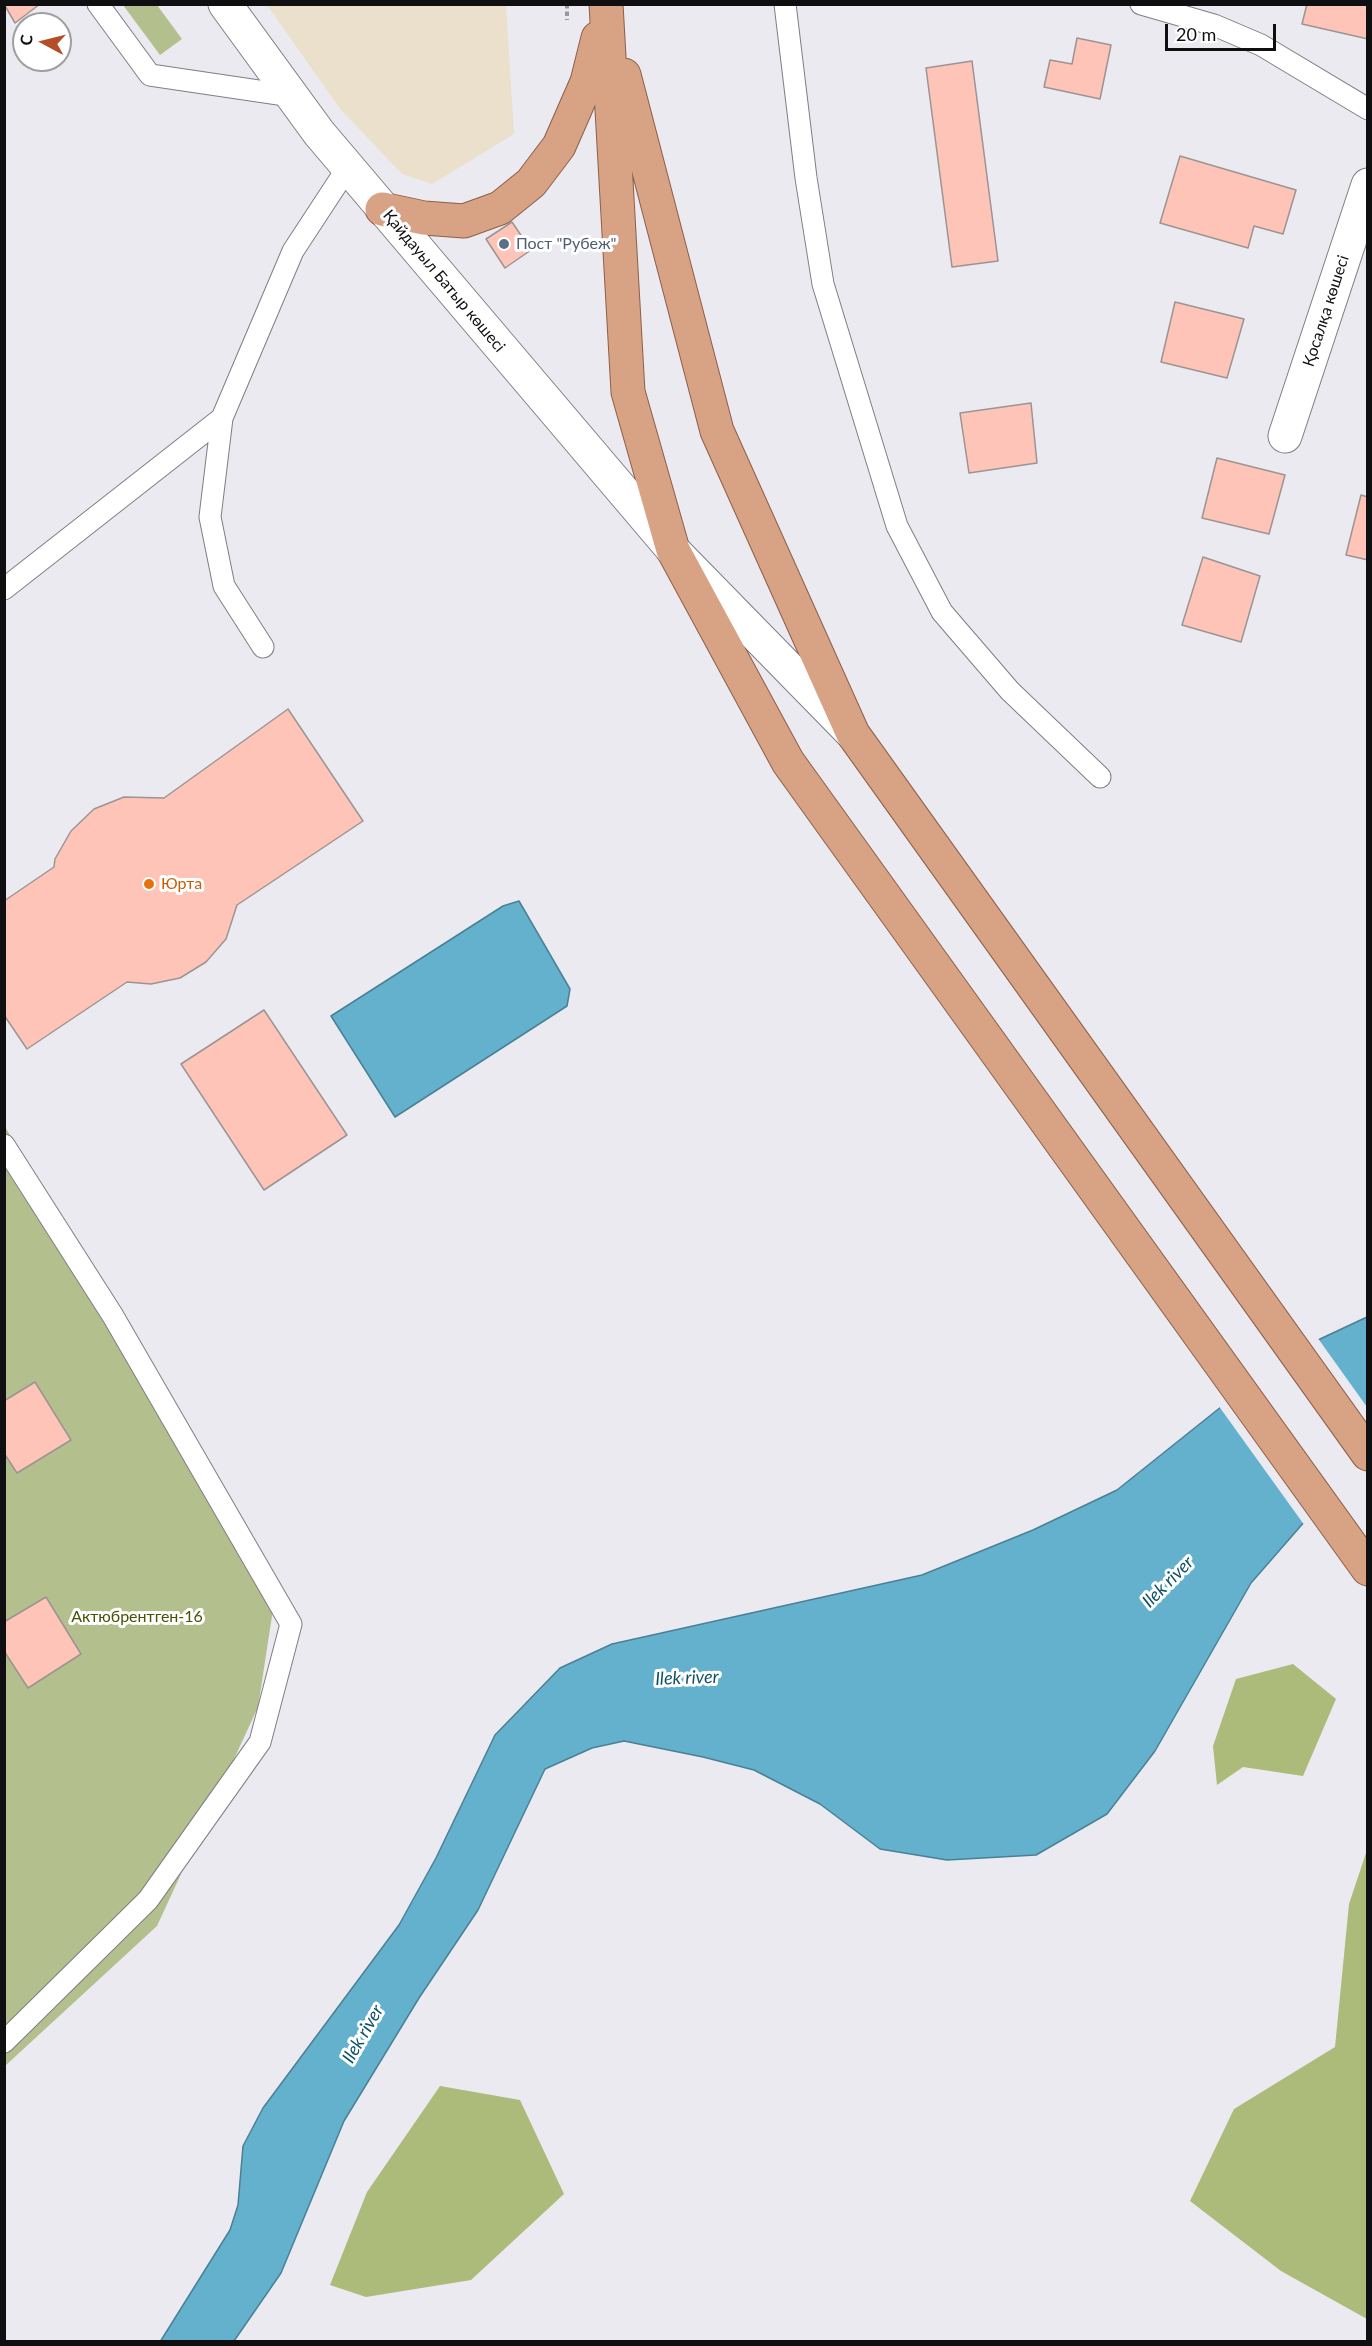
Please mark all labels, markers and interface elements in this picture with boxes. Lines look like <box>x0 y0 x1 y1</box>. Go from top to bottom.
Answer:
north arrow <box>12 12 72 72</box>
scale bar <box>1168 12 1279 50</box>
text: 20 m <box>1176 23 1216 45</box>
text: С <box>16 34 36 46</box>
street label: Қайдауыл Батыр көшесі <box>379 206 509 356</box>
place label: Пост "Рубеж" <box>516 234 616 254</box>
marker: Пост "Рубеж" <box>497 237 511 251</box>
street label: Қосалқа көшесі <box>1299 253 1353 369</box>
place label: Юрта <box>161 874 202 894</box>
marker: Юрта <box>142 877 156 891</box>
water label: Ilek river <box>1138 1552 1198 1612</box>
park label: Актюбрентген-16 <box>71 1607 203 1627</box>
water label: Ilek river <box>655 1666 719 1690</box>
water label: Ilek river <box>338 2001 388 2067</box>

